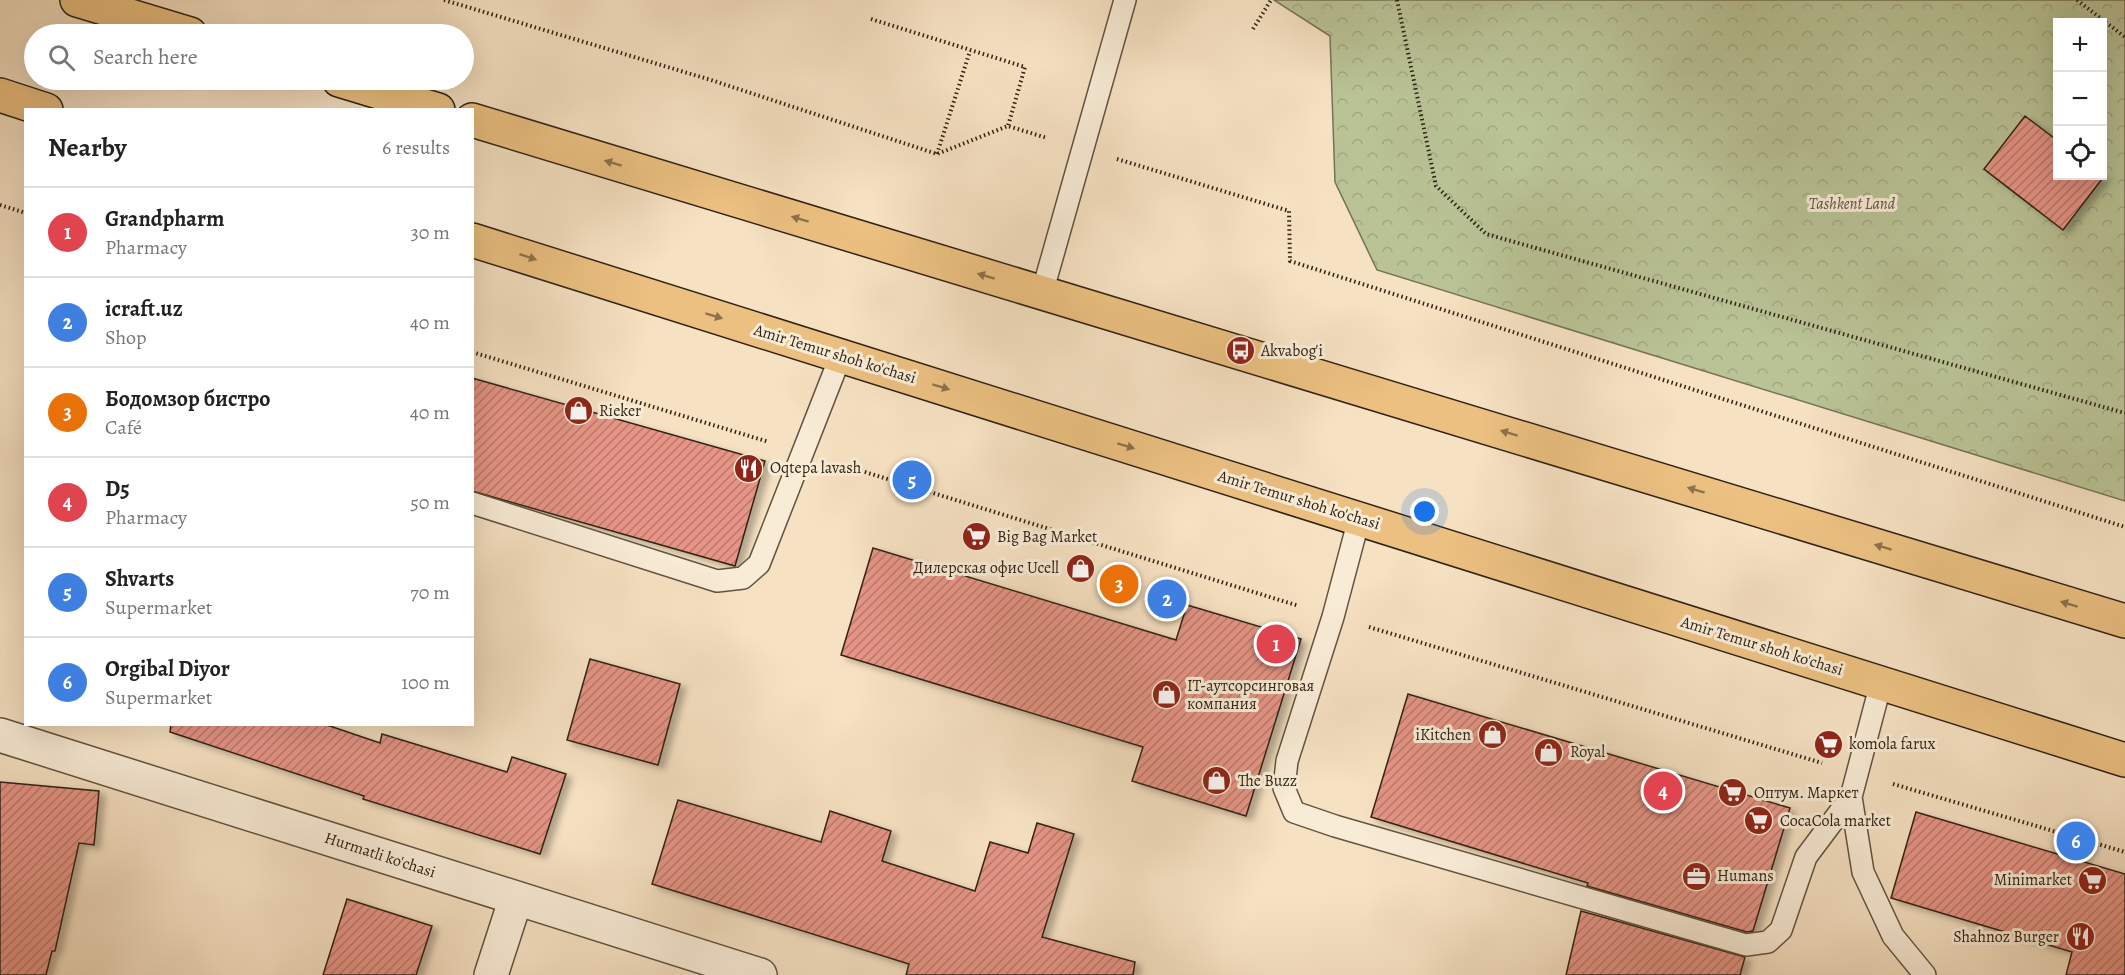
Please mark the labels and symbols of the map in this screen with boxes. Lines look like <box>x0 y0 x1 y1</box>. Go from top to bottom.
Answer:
one-way arrow <box>604 158 622 167</box>
park label: Tashkent Land <box>1809 193 1896 215</box>
one-way arrow <box>791 214 809 223</box>
one-way arrow <box>519 253 537 262</box>
one-way arrow <box>977 271 995 280</box>
one-way arrow <box>705 312 723 321</box>
street label: Amir Temur shoh ko'chasi <box>750 319 919 389</box>
bus stop icon: Akvabog'i <box>1224 335 1256 367</box>
place label: Akvabog'i <box>1260 340 1323 362</box>
one-way arrow <box>932 382 950 392</box>
shop icon: Rieker <box>562 395 594 427</box>
place label: Rieker <box>599 400 641 422</box>
one-way arrow <box>1500 428 1518 437</box>
one-way arrow <box>1117 441 1135 451</box>
restaurant icon: Oqtepa lavash <box>733 452 765 484</box>
place label: Oqtepa lavash <box>770 457 862 479</box>
pin: 5 <box>892 458 932 502</box>
street label: Amir Temur shoh ko'chasi <box>1214 465 1383 535</box>
one-way arrow <box>1687 485 1705 494</box>
your location <box>1410 497 1439 526</box>
supermarket icon: Big Bag Market <box>960 521 992 553</box>
place label: Big Bag Market <box>997 526 1097 548</box>
one-way arrow <box>1873 542 1891 551</box>
shop icon: Дилерская офис Ucell <box>1064 552 1096 584</box>
place label: Дилерская офис Ucell <box>913 557 1059 579</box>
pin: 3 <box>1100 562 1138 606</box>
pin: 2 <box>1148 576 1186 622</box>
one-way arrow <box>2060 599 2078 608</box>
street label: Amir Temur shoh ko'chasi <box>1677 611 1846 681</box>
pin: 1 <box>1256 622 1296 666</box>
place label: IT-aутсорсинговая компания <box>1187 675 1315 715</box>
shop icon: IT-aутсорсинговая компания <box>1150 679 1182 711</box>
shop icon: iKitchen <box>1476 719 1508 751</box>
place label: iKitchen <box>1415 724 1471 746</box>
supermarket icon: komola farux <box>1812 728 1844 760</box>
place label: komola farux <box>1849 733 1936 755</box>
shop icon: Royal <box>1533 736 1565 768</box>
place label: Royal <box>1570 741 1605 763</box>
shop icon: The Buzz <box>1201 765 1233 797</box>
pin: 4 <box>1644 768 1682 814</box>
place label: The Buzz <box>1238 770 1297 792</box>
supermarket icon: Оптум. Маркет <box>1717 777 1749 809</box>
place label: Оптум. Маркет <box>1754 782 1859 804</box>
supermarket icon: CocaCola market <box>1743 805 1775 837</box>
place label: CocaCola market <box>1780 810 1891 832</box>
pin: 6 <box>2056 818 2096 864</box>
street label: Hurmatli ko'chasi <box>322 827 438 883</box>
office icon: Humans <box>1680 860 1712 892</box>
supermarket icon: Minimarket <box>2077 864 2109 896</box>
place label: Humans <box>1717 865 1774 887</box>
place label: Minimarket <box>1994 869 2072 891</box>
restaurant icon: Shahnoz Burger <box>2064 921 2096 953</box>
place label: Shahnoz Burger <box>1953 926 2059 948</box>

